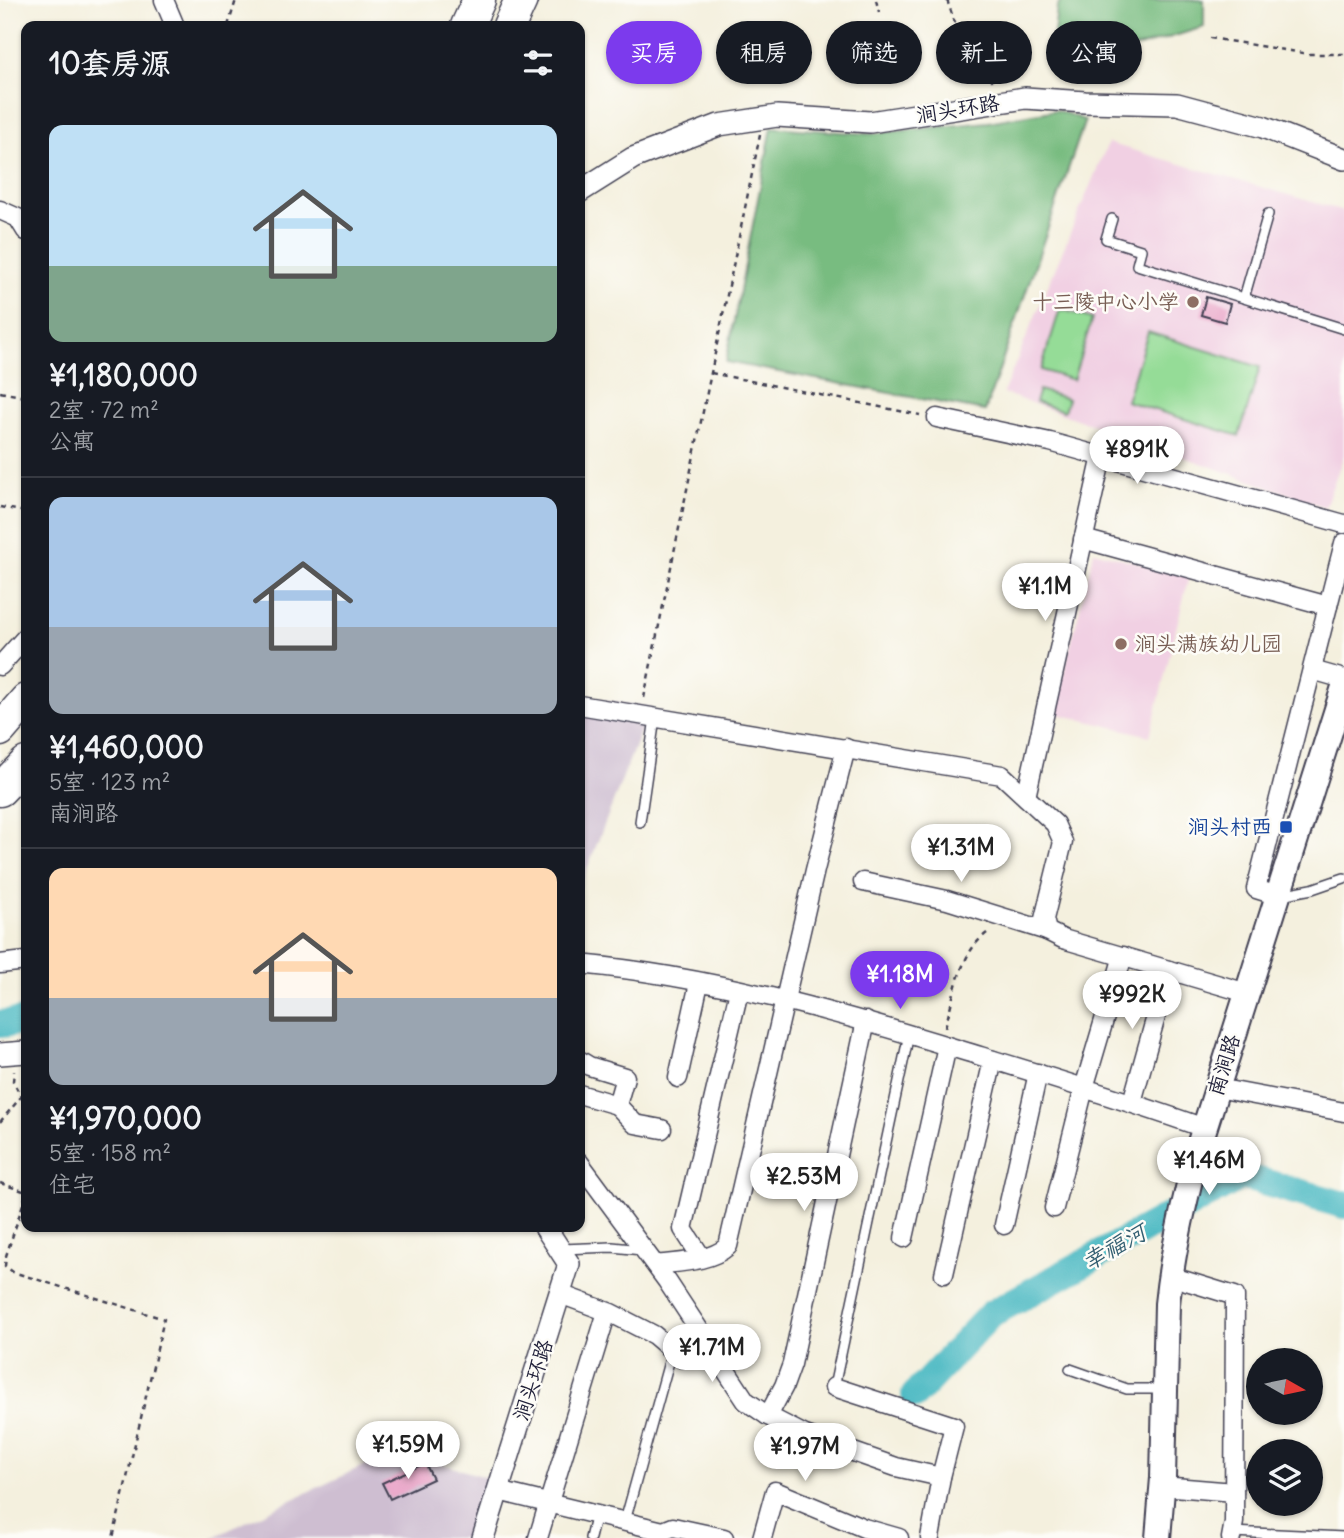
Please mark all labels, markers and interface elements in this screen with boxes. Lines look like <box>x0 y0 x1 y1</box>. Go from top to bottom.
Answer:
chip: 买房 <box>606 21 702 84</box>
chip: 租房 <box>716 21 812 84</box>
chip: 筛选 <box>826 21 922 84</box>
chip: 新上 <box>936 21 1032 84</box>
chip: 公寓 <box>1046 21 1142 84</box>
text: 10套房源 <box>49 44 171 82</box>
icon: filters <box>519 44 557 82</box>
street label: 涧头环路 <box>914 89 1002 128</box>
icon: home <box>240 171 366 297</box>
place label: 十三陵中心小学 <box>1032 288 1179 315</box>
marker: 十三陵中心小学 <box>1185 294 1201 310</box>
text: ¥1,180,000 <box>49 356 198 394</box>
text: 2室 · 72 m² <box>49 395 159 424</box>
text: 公寓 <box>49 426 95 455</box>
pin: ¥891K <box>1088 426 1186 486</box>
text: ¥891K <box>1105 434 1169 463</box>
icon: home <box>240 543 366 669</box>
pin: ¥1.1M <box>996 564 1094 623</box>
text: ¥1.1M <box>1018 571 1072 600</box>
place label: 涧头满族幼儿园 <box>1135 630 1282 657</box>
marker: 涧头满族幼儿园 <box>1113 636 1129 652</box>
text: ¥1,460,000 <box>49 728 204 766</box>
text: 5室 · 123 m² <box>49 767 170 796</box>
text: 南涧路 <box>49 798 118 827</box>
place label: 涧头村西 <box>1188 813 1272 840</box>
marker: 涧头村西 <box>1278 819 1294 835</box>
pin: ¥1.31M <box>904 824 1018 884</box>
text: ¥1.31M <box>927 832 995 861</box>
icon: home <box>240 914 366 1040</box>
pin: ¥1.18M <box>843 951 957 1011</box>
text: ¥1.18M <box>866 959 934 988</box>
pin: ¥992K <box>1083 972 1181 1031</box>
text: ¥992K <box>1099 979 1165 1008</box>
street label: 南涧路 <box>1201 1031 1246 1099</box>
text: ¥1,970,000 <box>49 1099 202 1137</box>
text: 5室 · 158 m² <box>49 1138 171 1167</box>
pin: ¥1.46M <box>1152 1138 1266 1197</box>
text: ¥1.46M <box>1173 1145 1245 1174</box>
pin: ¥2.53M <box>747 1154 861 1213</box>
text: ¥2.53M <box>766 1161 842 1190</box>
text: 住宅 <box>49 1169 95 1198</box>
water label: 幸福河 <box>1077 1215 1154 1276</box>
pin: ¥1.71M <box>655 1324 769 1384</box>
text: ¥1.71M <box>679 1332 745 1361</box>
street label: 涧头环路 <box>507 1336 558 1424</box>
north arrow <box>1246 1348 1323 1424</box>
map controls <box>1246 1348 1323 1516</box>
pin: ¥1.59M <box>351 1422 465 1481</box>
pin: ¥1.97M <box>748 1424 862 1483</box>
text: ¥1.59M <box>372 1429 444 1458</box>
text: ¥1.97M <box>770 1431 840 1460</box>
button: layers <box>1246 1439 1323 1516</box>

